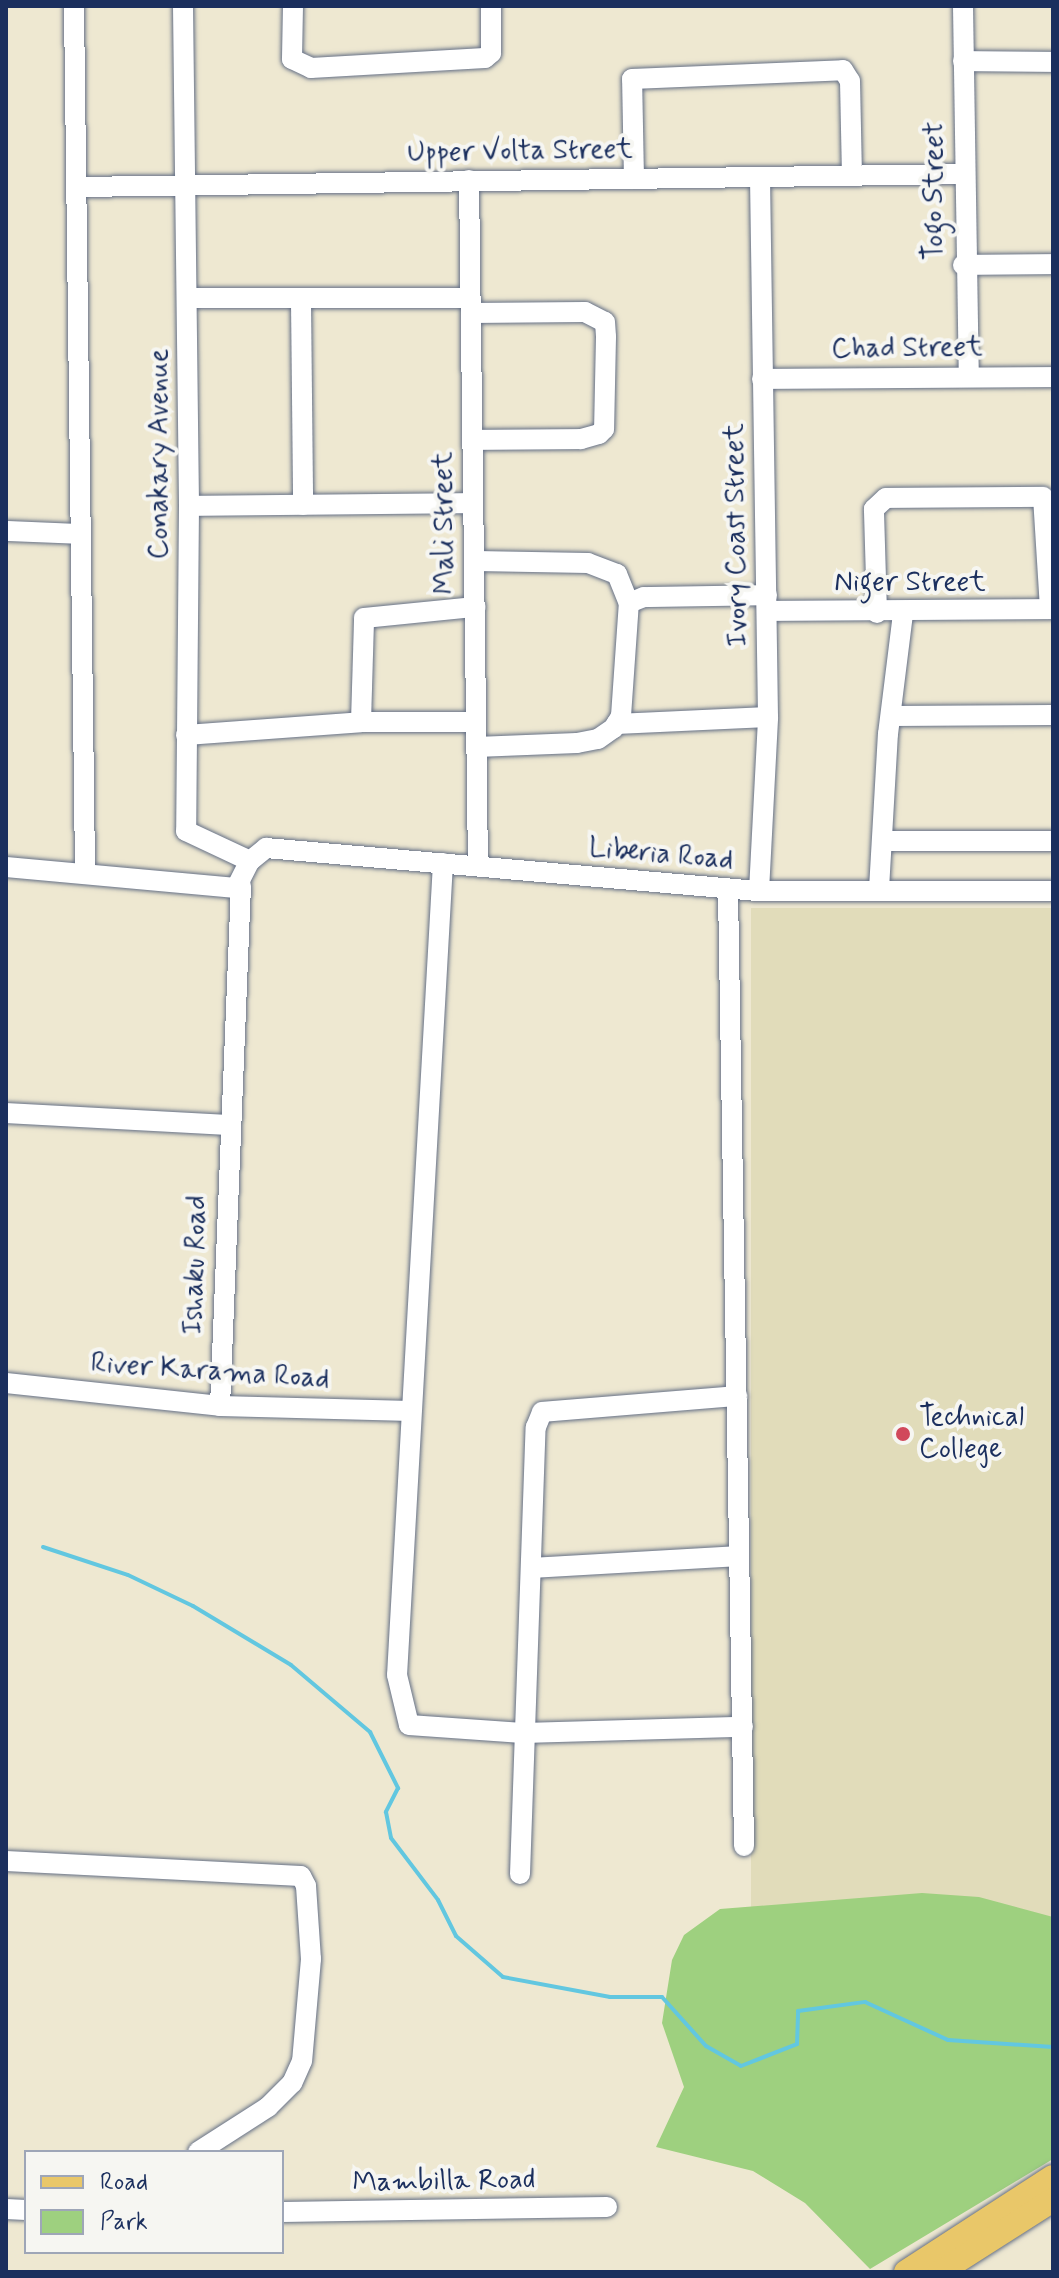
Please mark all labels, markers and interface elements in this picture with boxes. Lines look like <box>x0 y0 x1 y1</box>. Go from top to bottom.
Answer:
street label: Togo Street <box>918 122 952 260</box>
street label: Upper Volta Street <box>407 133 633 171</box>
street label: Chad Street <box>831 331 983 367</box>
street label: Conakary Avenue <box>143 348 177 560</box>
street label: Ivory Coast Street <box>718 423 756 647</box>
street label: Mali Street <box>427 451 463 595</box>
street label: Niger Street <box>834 566 986 600</box>
street label: Liberia Road <box>587 832 735 878</box>
street label: Ishaku Road <box>177 1194 215 1336</box>
street label: River Karama Road <box>90 1347 330 1397</box>
place label: Technical College <box>919 1401 1024 1467</box>
marker: Technical College <box>894 1425 912 1443</box>
legend <box>24 2150 284 2254</box>
street label: Mambilla Road <box>353 2164 535 2200</box>
text: Road <box>100 2167 148 2198</box>
text: Park <box>100 2207 148 2238</box>

